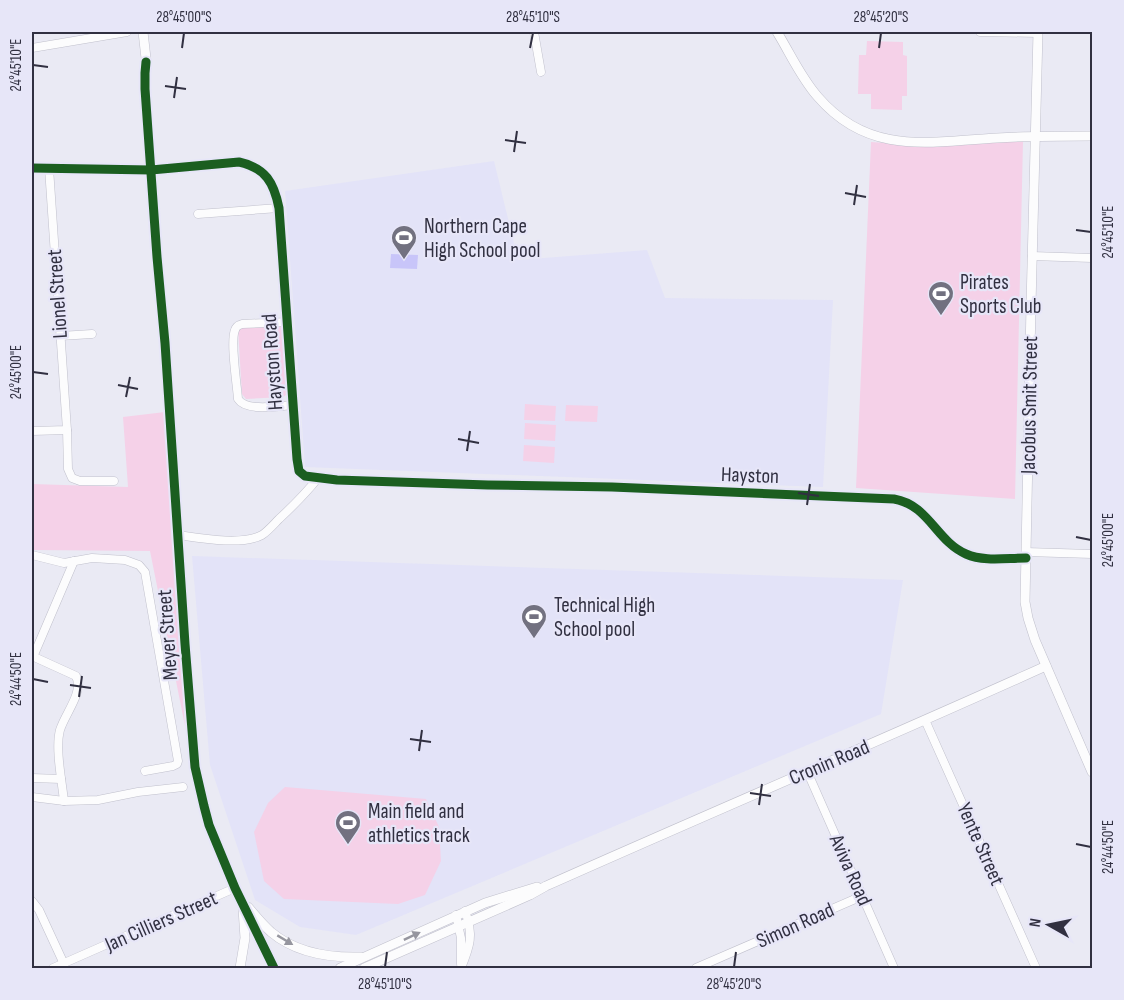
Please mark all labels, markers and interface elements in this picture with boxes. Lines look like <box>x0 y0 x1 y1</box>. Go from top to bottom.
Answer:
text: 28°45'00"S <box>156 8 212 27</box>
text: 28°45'10"S <box>506 8 560 27</box>
text: 28°45'20"S <box>853 8 909 27</box>
text: 24°45'10"E <box>7 38 26 92</box>
text: 24°45'10"E <box>1099 205 1118 259</box>
place label: Northern Cape High School pool <box>424 214 540 263</box>
sports icon: Northern Cape High School pool <box>389 223 419 261</box>
street label: Lionel Street <box>42 249 73 339</box>
place label: Pirates Sports Club <box>960 270 1041 319</box>
sports icon: Pirates Sports Club <box>926 279 956 317</box>
street label: Hayston Road <box>257 313 288 411</box>
street label: Jacobus Smit Street <box>1016 336 1043 475</box>
text: 24°45'00"E <box>7 345 26 399</box>
street label: Hayston <box>720 462 780 489</box>
text: 24°45'00"E <box>1099 513 1118 567</box>
street label: Meyer Street <box>152 589 183 681</box>
place label: Technical High School pool <box>554 593 655 642</box>
sports icon: Technical High School pool <box>519 602 549 640</box>
text: 24°44'50"E <box>7 652 26 706</box>
street label: Cronin Road <box>785 734 873 791</box>
place label: Main field and athletics track <box>368 799 470 848</box>
street label: Yente Street <box>951 799 1010 889</box>
sports icon: Main field and athletics track <box>333 808 363 846</box>
text: 24°44'50"E <box>1099 820 1118 874</box>
street label: Aviva Road <box>823 830 877 910</box>
street label: Jan Cilliers Street <box>100 886 221 958</box>
north arrow <box>1019 895 1079 955</box>
street label: Simon Road <box>752 897 838 954</box>
text: N <box>1026 917 1046 929</box>
one-way arrow <box>404 931 422 941</box>
one-way arrow <box>277 935 293 946</box>
text: 28°45'10"S <box>358 975 412 994</box>
text: 28°45'20"S <box>706 975 762 994</box>

